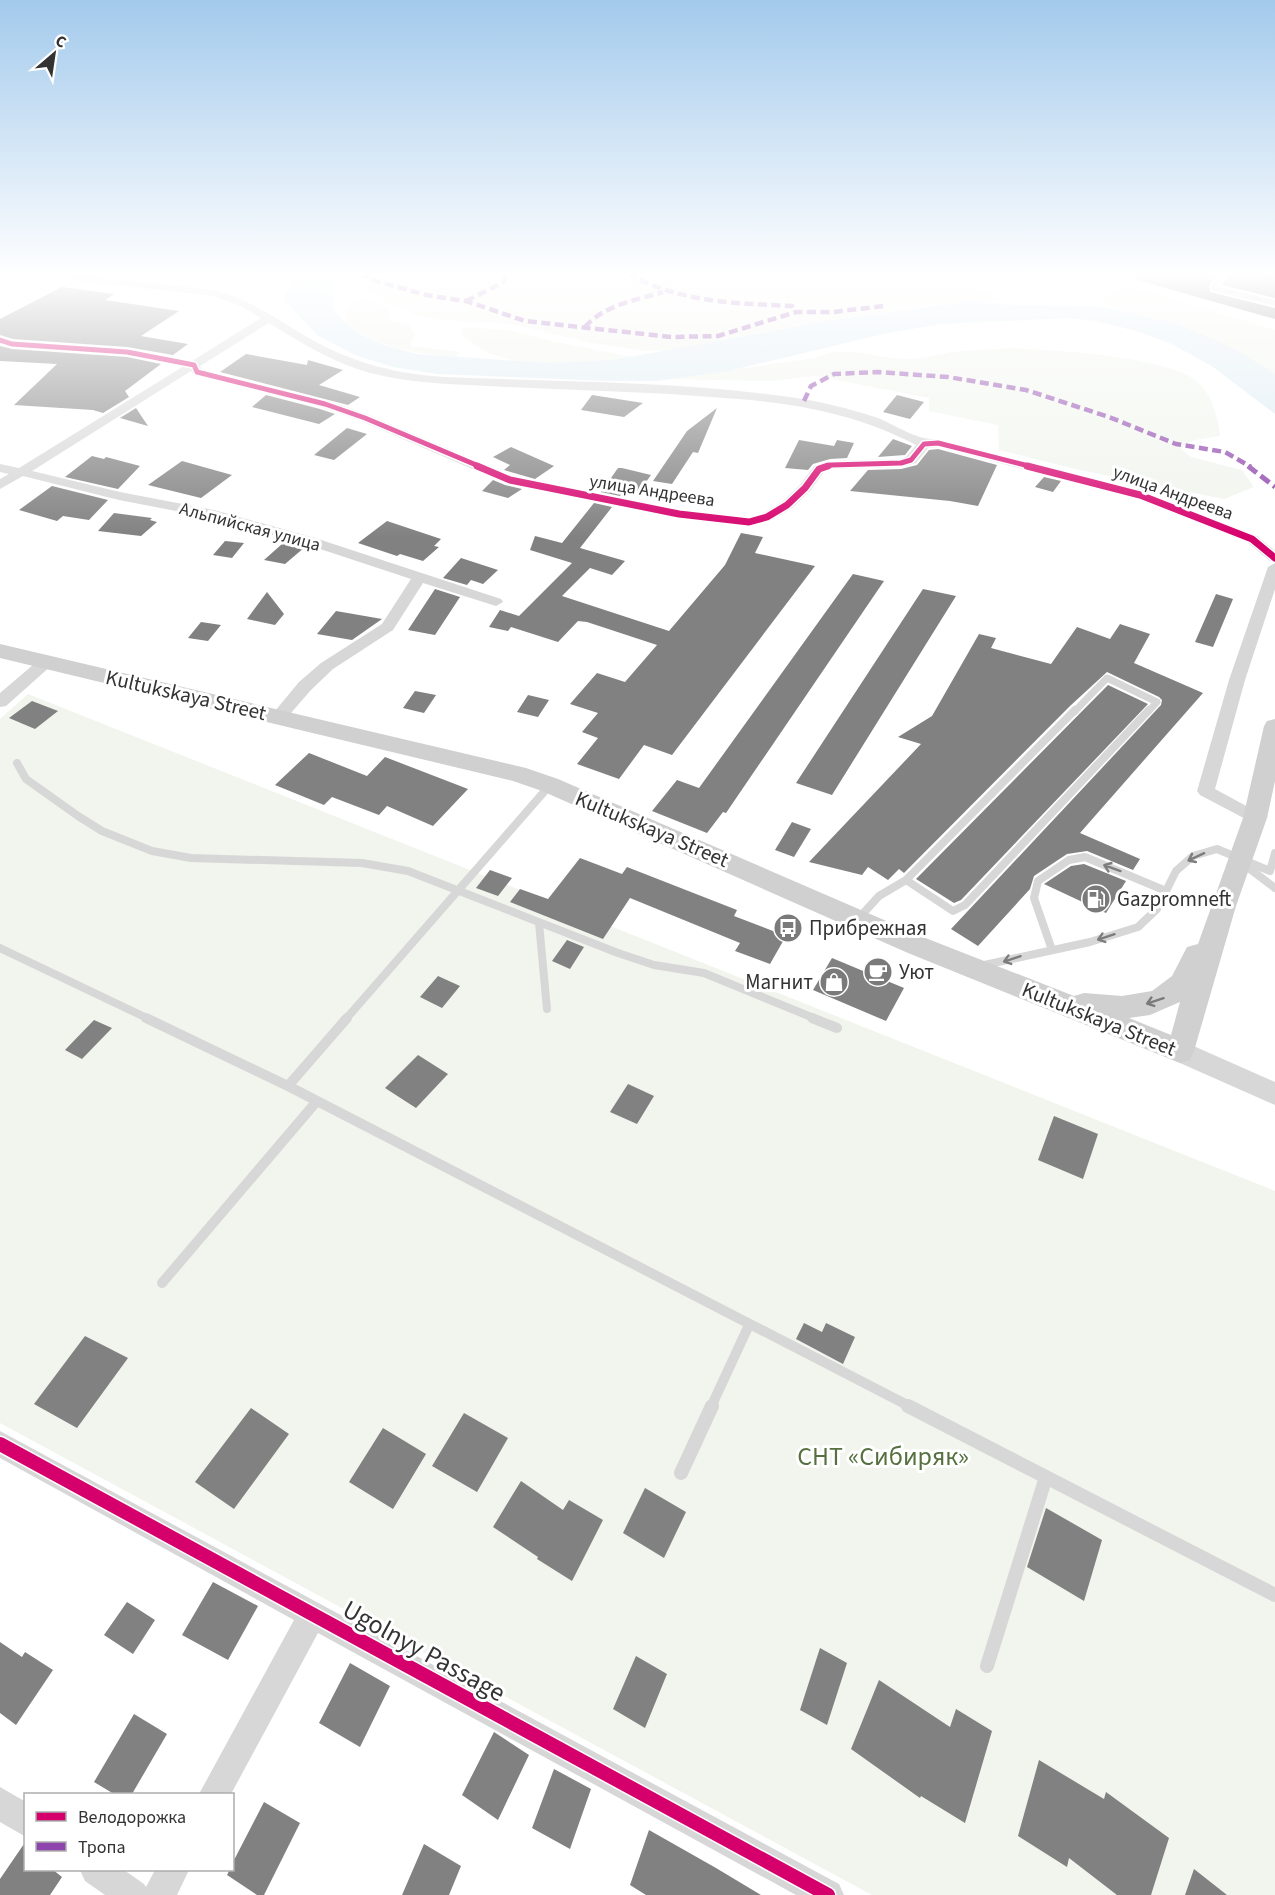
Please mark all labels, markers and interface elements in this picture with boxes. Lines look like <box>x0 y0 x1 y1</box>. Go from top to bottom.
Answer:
north arrow <box>24 24 84 84</box>
text: С <box>51 30 70 54</box>
street label: улица Андреева <box>1109 460 1237 526</box>
street label: улица Андреева <box>588 469 716 513</box>
street label: Альпийская улица <box>177 496 323 558</box>
street label: Kultukskaya Street <box>103 662 269 728</box>
street label: Kultukskaya Street <box>571 783 733 875</box>
one-way arrow <box>1188 851 1206 863</box>
one-way arrow <box>1104 861 1122 872</box>
fuel station icon: Gazpromneft <box>1080 883 1112 915</box>
place label: Gazpromneft <box>1117 884 1232 914</box>
bus stop icon: Прибрежная <box>772 912 804 944</box>
place label: Прибрежная <box>809 913 927 943</box>
one-way arrow <box>1098 932 1116 943</box>
one-way arrow <box>1003 954 1022 965</box>
cafe icon: Уют <box>862 956 894 988</box>
place label: Уют <box>899 957 934 987</box>
shop icon: Магнит <box>818 966 850 998</box>
place label: Магнит <box>745 967 813 997</box>
street label: Kultukskaya Street <box>1017 974 1181 1064</box>
one-way arrow <box>1146 997 1165 1008</box>
park label: СНТ «Сибиряк» <box>797 1438 969 1475</box>
street label: Ugolnyy Passage <box>336 1591 512 1711</box>
legend <box>24 1793 234 1871</box>
text: Велодорожка <box>78 1805 186 1830</box>
text: Тропа <box>78 1835 126 1860</box>

